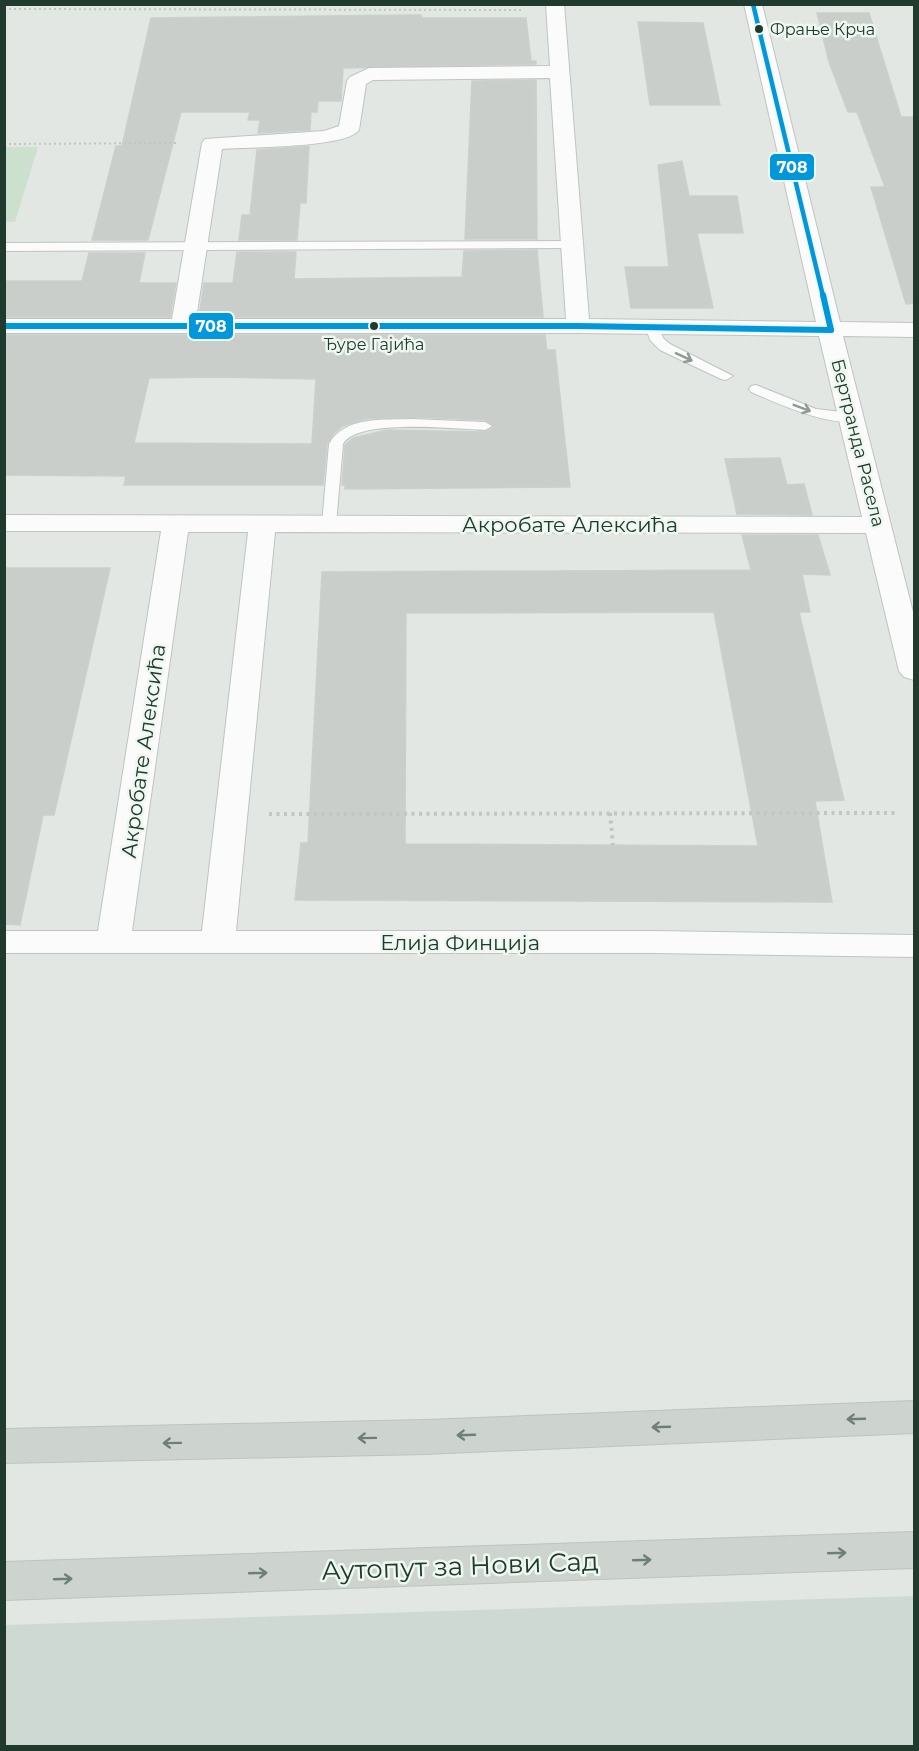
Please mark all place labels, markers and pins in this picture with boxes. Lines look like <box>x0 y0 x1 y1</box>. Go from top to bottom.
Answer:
place label: Фрање Крча <box>770 20 875 39</box>
marker: Фрање Крча <box>753 23 765 35</box>
marker: Ђуре Гајића <box>368 320 380 332</box>
place label: Ђуре Гајића <box>324 335 424 354</box>

